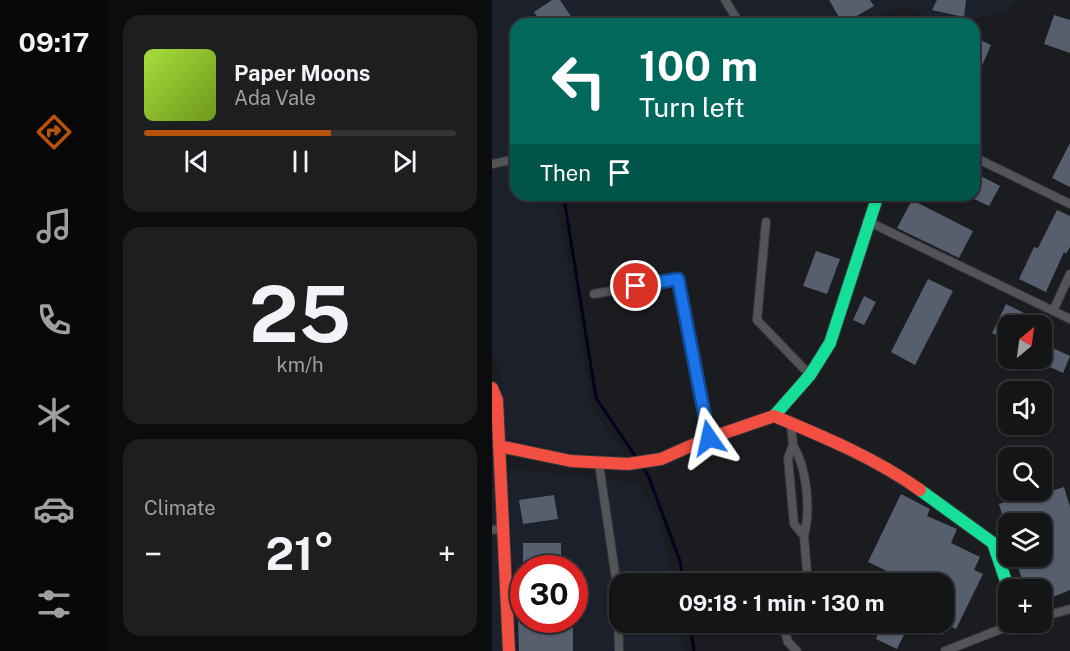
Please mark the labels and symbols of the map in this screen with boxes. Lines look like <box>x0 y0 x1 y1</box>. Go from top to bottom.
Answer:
pin <box>610 260 661 311</box>
north arrow <box>998 315 1052 369</box>
position arrow <box>677 406 741 470</box>
speed limit sign: 30 <box>510 555 588 633</box>

